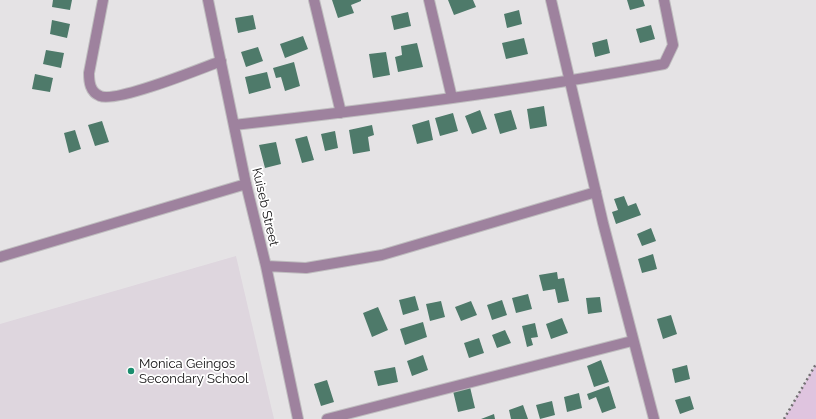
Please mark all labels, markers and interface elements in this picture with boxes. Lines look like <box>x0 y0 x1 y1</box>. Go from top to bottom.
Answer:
street label: Kuiseb Street <box>248 166 282 248</box>
place label: Monica Geingos Secondary School <box>139 356 249 387</box>
marker: Monica Geingos Secondary School <box>126 366 136 376</box>

